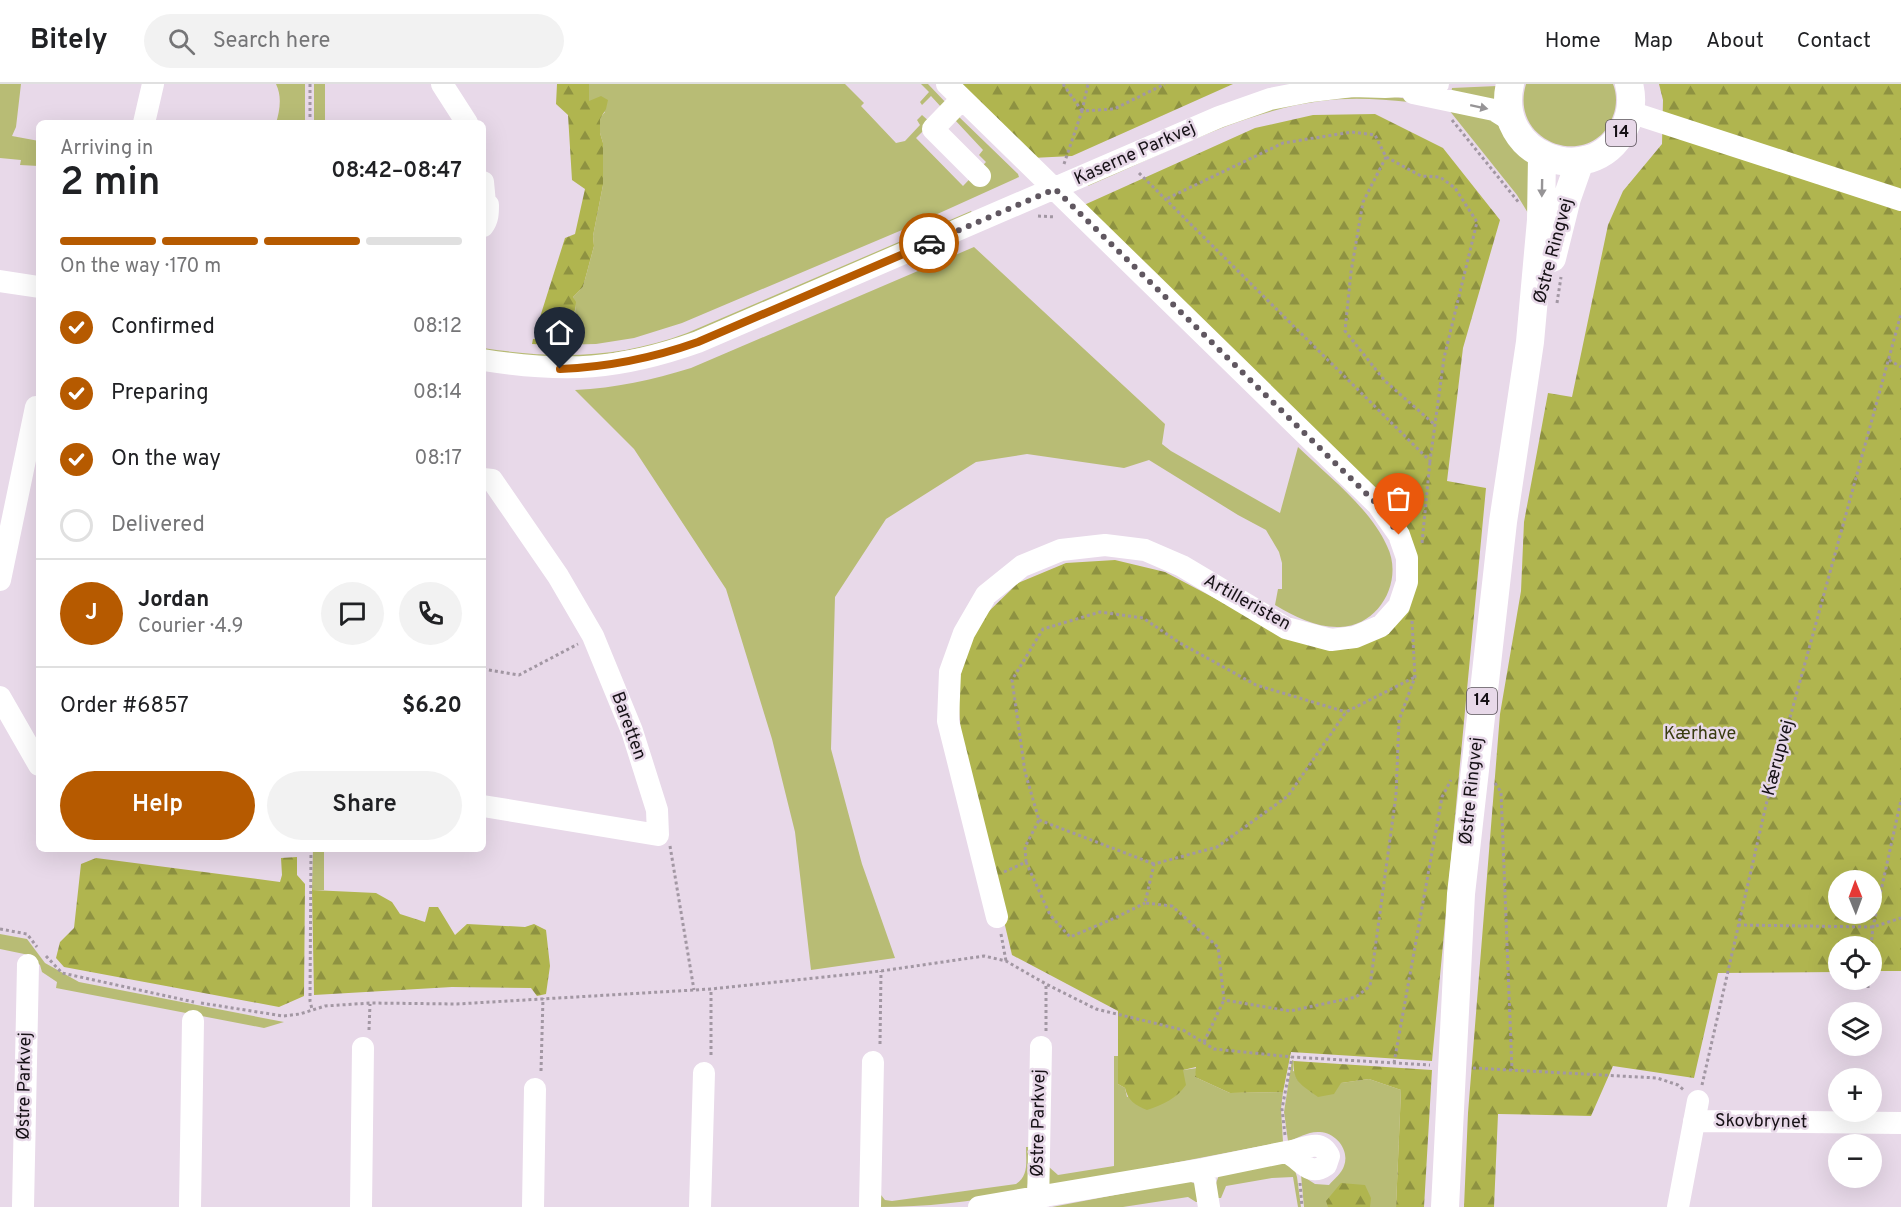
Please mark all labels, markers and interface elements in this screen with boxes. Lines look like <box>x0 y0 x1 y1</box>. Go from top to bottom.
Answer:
search box <box>144 14 564 68</box>
text: Bitely <box>30 23 108 59</box>
icon: search <box>165 25 198 58</box>
text: Search here <box>213 28 330 55</box>
text: Home <box>1545 28 1601 55</box>
text: Map <box>1634 28 1673 55</box>
text: About <box>1706 28 1764 55</box>
text: Contact <box>1797 28 1871 55</box>
one-way arrow <box>1470 103 1489 112</box>
street label: Kaserne Parkvej <box>1071 117 1199 191</box>
road number: 14 <box>1606 120 1636 146</box>
text: Arriving in <box>60 136 153 162</box>
text: 08:42–08:47 <box>331 158 462 185</box>
text: 2 min <box>60 160 161 209</box>
one-way arrow <box>1537 178 1547 197</box>
street label: Østre Ringvej <box>1529 196 1579 306</box>
courier <box>899 213 959 273</box>
icon: car <box>913 227 946 260</box>
text: On the way · 170 m <box>60 254 221 280</box>
pin <box>534 307 585 369</box>
icon: check <box>60 311 93 344</box>
text: Confirmed <box>111 314 215 341</box>
text: 08:12 <box>413 314 462 340</box>
icon: home <box>543 316 576 349</box>
icon: check <box>60 377 93 410</box>
text: Preparing <box>111 380 209 407</box>
text: 08:14 <box>413 380 462 406</box>
icon: check <box>60 443 93 476</box>
text: On the way <box>111 446 221 473</box>
text: 08:17 <box>415 446 462 472</box>
pin <box>1373 473 1424 535</box>
icon: bag <box>1382 482 1415 515</box>
text: Delivered <box>111 512 205 539</box>
street label: Artilleristen <box>1199 570 1295 636</box>
button: chat <box>321 582 384 645</box>
button: phone <box>399 582 462 645</box>
text: Jordan <box>138 587 209 614</box>
text: J <box>85 600 98 627</box>
text: Courier · 4.9 <box>138 614 243 640</box>
road number: 14 <box>1467 688 1497 714</box>
street label: Baretten <box>605 689 651 763</box>
text: Order #6857 <box>60 693 189 720</box>
text: $6.20 <box>402 693 462 720</box>
street label: Kærupvej <box>1758 717 1800 799</box>
park label: Kærhave <box>1664 723 1736 746</box>
street label: Østre Ringvej <box>1455 736 1489 846</box>
button: Help <box>60 771 255 840</box>
button: Share <box>267 771 462 840</box>
north arrow <box>1828 870 1882 924</box>
map controls <box>1828 870 1882 1188</box>
button: locate <box>1828 936 1882 990</box>
button: layers <box>1828 1002 1882 1056</box>
street label: Østre Parkvej <box>13 1032 37 1140</box>
button: + <box>1828 1068 1882 1122</box>
street label: Østre Parkvej <box>1027 1069 1051 1177</box>
street label: Skovbrynet <box>1715 1110 1807 1134</box>
button: − <box>1828 1134 1882 1188</box>

